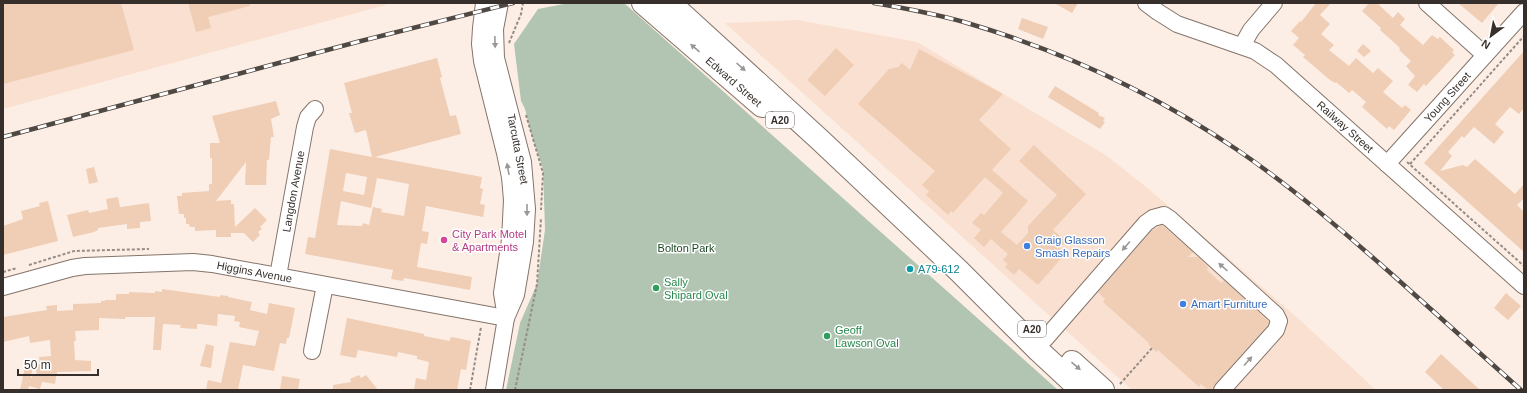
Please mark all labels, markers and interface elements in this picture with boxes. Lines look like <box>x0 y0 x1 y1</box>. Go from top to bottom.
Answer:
north arrow <box>1471 16 1511 56</box>
one-way arrow <box>492 35 498 48</box>
text: N <box>1479 37 1492 52</box>
one-way arrow <box>690 44 701 53</box>
street label: Edward Street <box>703 54 764 109</box>
one-way arrow <box>736 62 745 71</box>
street label: Young Street <box>1422 70 1473 125</box>
street label: Railway Street <box>1315 99 1376 155</box>
road number: A20 <box>766 112 794 128</box>
street label: Tarcutta Street <box>505 113 531 185</box>
street label: Langdon Avenue <box>280 150 307 233</box>
one-way arrow <box>505 162 511 175</box>
one-way arrow <box>524 204 530 217</box>
place label: City Park Motel & Apartments <box>452 228 527 253</box>
place label: Craig Glasson Smash Repairs <box>1035 234 1111 259</box>
marker: City Park Motel & Apartments <box>439 235 449 245</box>
marker: Craig Glasson Smash Repairs <box>1022 241 1032 251</box>
one-way arrow <box>1121 241 1130 252</box>
park label: Bolton Park <box>658 242 715 254</box>
street label: Higgins Avenue <box>216 259 293 285</box>
one-way arrow <box>1218 262 1228 271</box>
place label: A79-612 <box>918 263 960 275</box>
marker: A79-612 <box>905 264 915 274</box>
place label: Sally Shipard Oval <box>664 276 728 301</box>
marker: Sally Shipard Oval <box>651 283 661 293</box>
place label: Amart Furniture <box>1191 298 1267 310</box>
marker: Amart Furniture <box>1178 299 1188 309</box>
road number: A20 <box>1018 321 1046 337</box>
place label: Geoff Lawson Oval <box>835 324 899 349</box>
marker: Geoff Lawson Oval <box>822 331 832 341</box>
scale bar <box>18 351 98 377</box>
one-way arrow <box>1243 356 1253 366</box>
text: 50 m <box>24 358 51 372</box>
one-way arrow <box>1071 361 1081 371</box>

